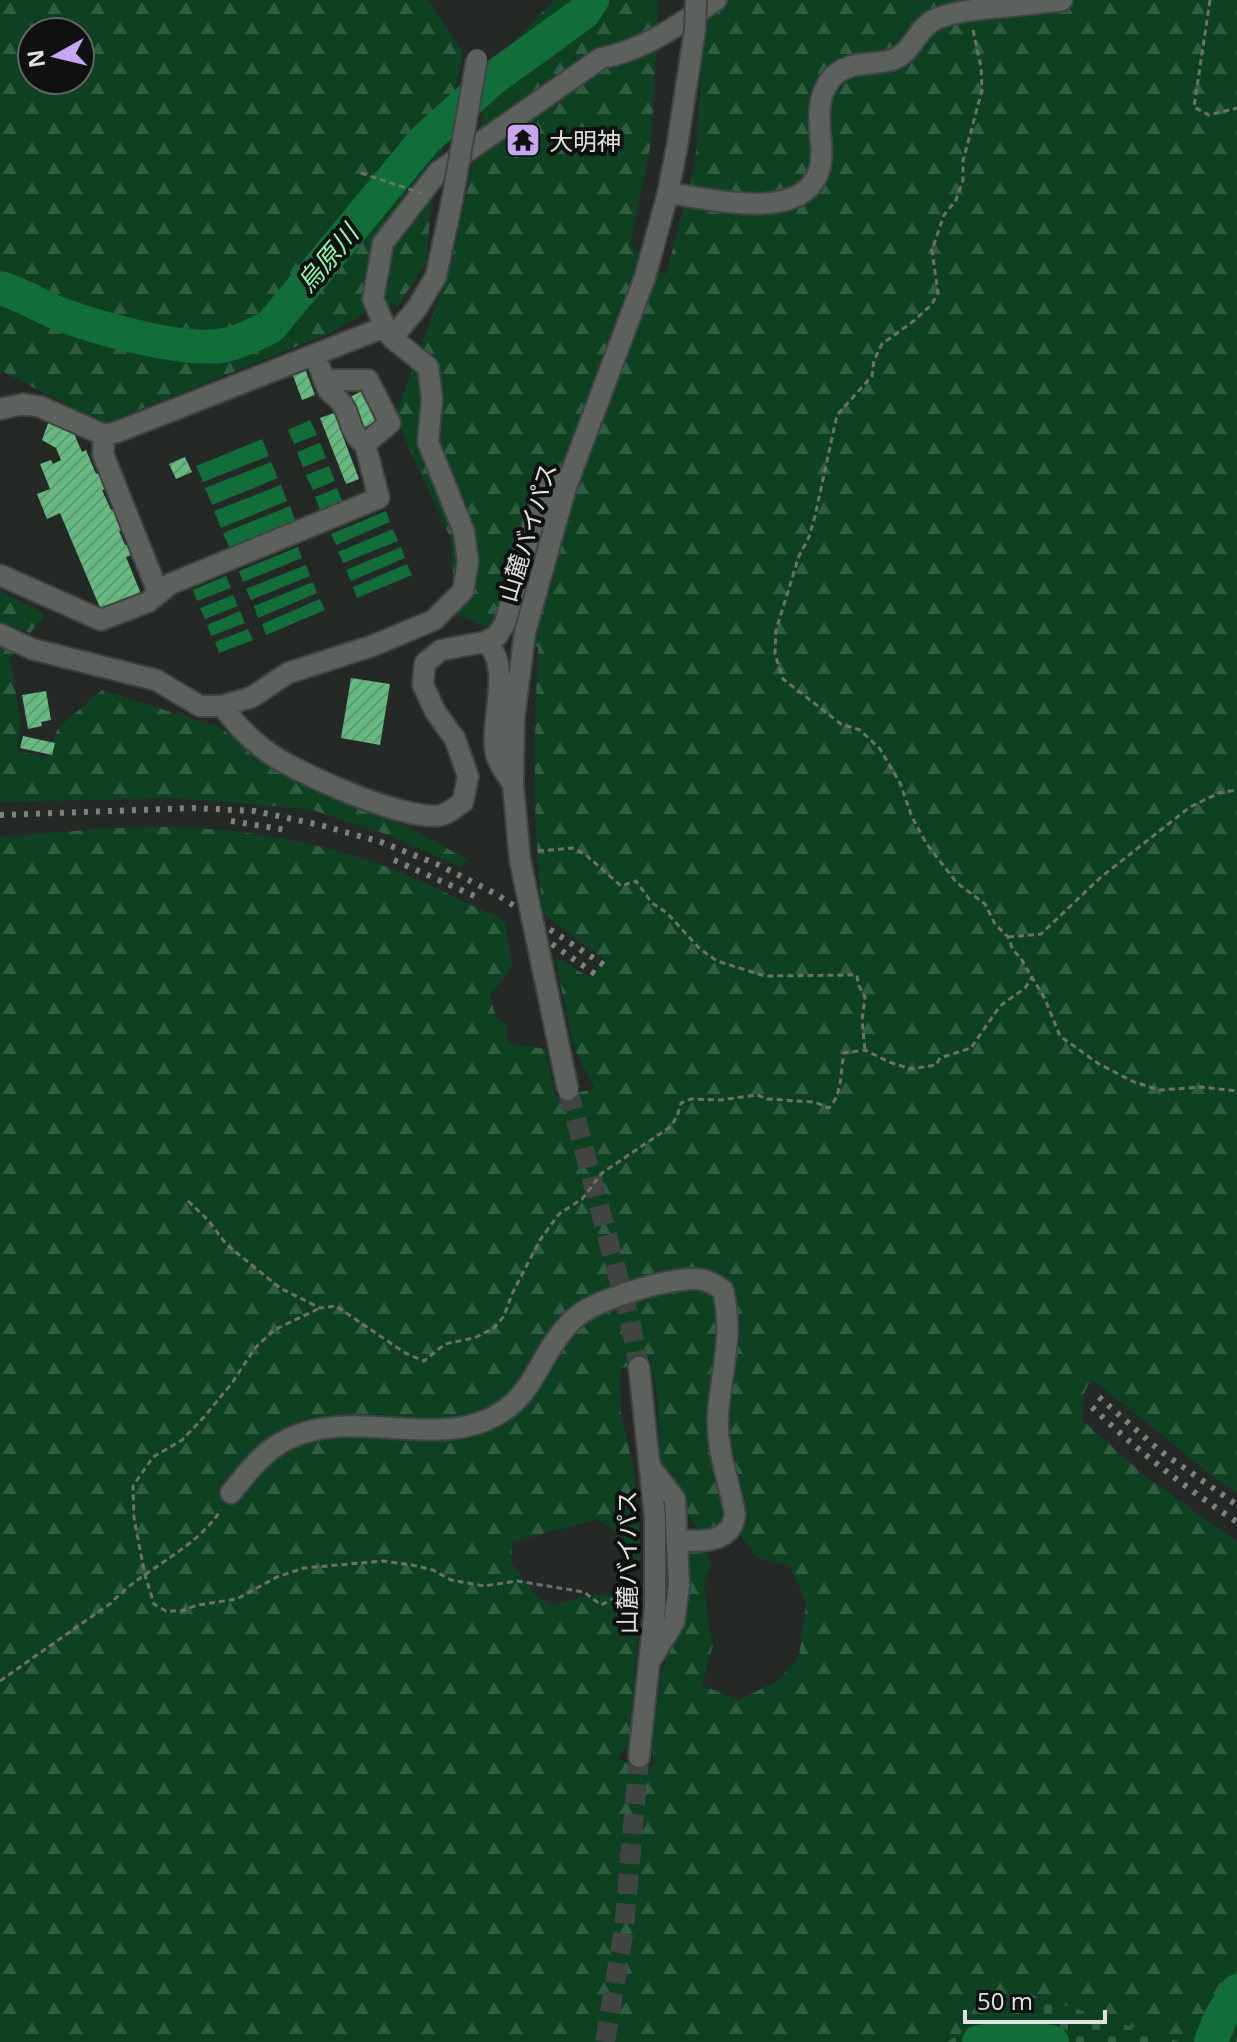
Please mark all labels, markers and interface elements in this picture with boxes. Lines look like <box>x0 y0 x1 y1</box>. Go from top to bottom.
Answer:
north arrow <box>16 16 96 96</box>
text: N <box>19 48 51 70</box>
temple icon: 大明神 <box>504 121 542 159</box>
place label: 大明神 <box>549 124 621 157</box>
water label: 烏原川 <box>288 214 368 299</box>
street label: 山麓バイパス <box>490 459 564 605</box>
street label: 山麓バイパス <box>610 1490 643 1634</box>
scale bar <box>965 1974 1105 2024</box>
text: 50 m <box>977 1984 1033 2017</box>

